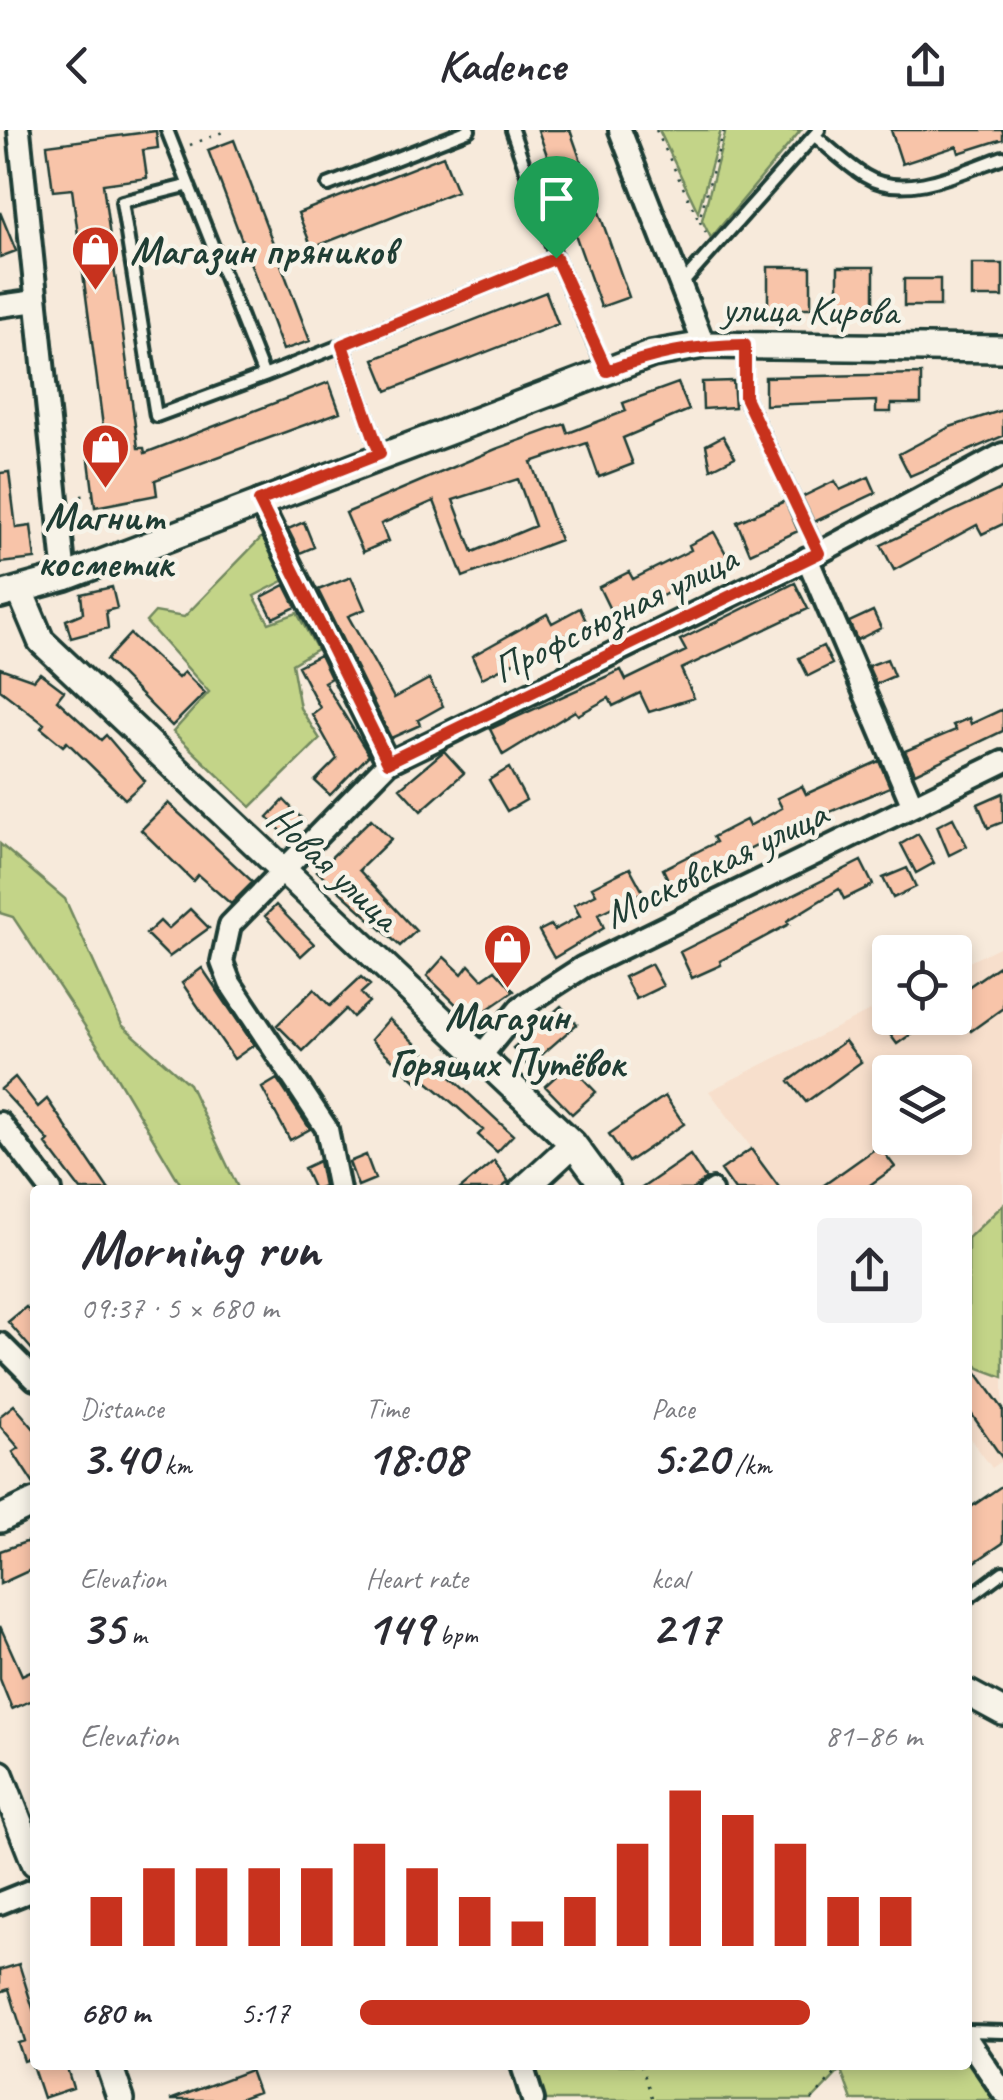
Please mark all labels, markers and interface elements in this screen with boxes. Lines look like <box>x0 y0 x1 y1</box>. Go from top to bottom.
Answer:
text: Kadence <box>438 37 565 94</box>
icon: back <box>50 38 105 93</box>
icon: share <box>898 38 953 93</box>
pin <box>514 156 599 259</box>
icon: arrive <box>529 171 584 226</box>
shop icon: Магазин пряников <box>69 224 121 292</box>
place label: Магазин пряников <box>130 226 403 276</box>
street label: улица Кирова <box>719 283 902 337</box>
shop icon: Магнит косметик <box>79 422 131 490</box>
place label: Магнит косметик <box>37 492 176 588</box>
street label: Профсоюзная улица <box>484 532 748 695</box>
street label: Московская улица <box>596 787 838 939</box>
street label: Новая улица <box>256 794 413 944</box>
shop icon: Магазин Горящих Путёвок <box>481 922 533 990</box>
map controls <box>872 935 972 1155</box>
button: locate <box>872 935 972 1035</box>
place label: Магазин Горящих Путёвок <box>389 992 628 1088</box>
button: layers <box>872 1055 972 1155</box>
text: Morning run <box>80 1214 320 1284</box>
button: share <box>817 1218 922 1323</box>
text: 09:37 · 5 × 680 m <box>80 1287 278 1328</box>
text: Distance <box>80 1391 164 1426</box>
text: Time <box>366 1391 409 1426</box>
text: Pace <box>651 1391 694 1426</box>
text: 3.40 <box>80 1426 157 1489</box>
text: 18:08 <box>366 1426 466 1489</box>
text: 5:20 <box>651 1426 728 1489</box>
text: km <box>157 1447 192 1482</box>
text: /km <box>728 1447 771 1482</box>
text: Elevation <box>80 1561 166 1596</box>
text: Heart rate <box>366 1561 468 1596</box>
text: kcal <box>651 1561 688 1596</box>
text: 35 <box>80 1596 124 1659</box>
text: 149 <box>366 1596 433 1659</box>
text: 217 <box>651 1596 719 1659</box>
text: m <box>124 1617 147 1652</box>
text: bpm <box>433 1617 478 1652</box>
text: Elevation <box>80 1715 178 1756</box>
text: 81–86 m <box>824 1715 922 1756</box>
text: 680 m <box>80 1992 150 2033</box>
text: 5:17 <box>240 1992 290 2033</box>

